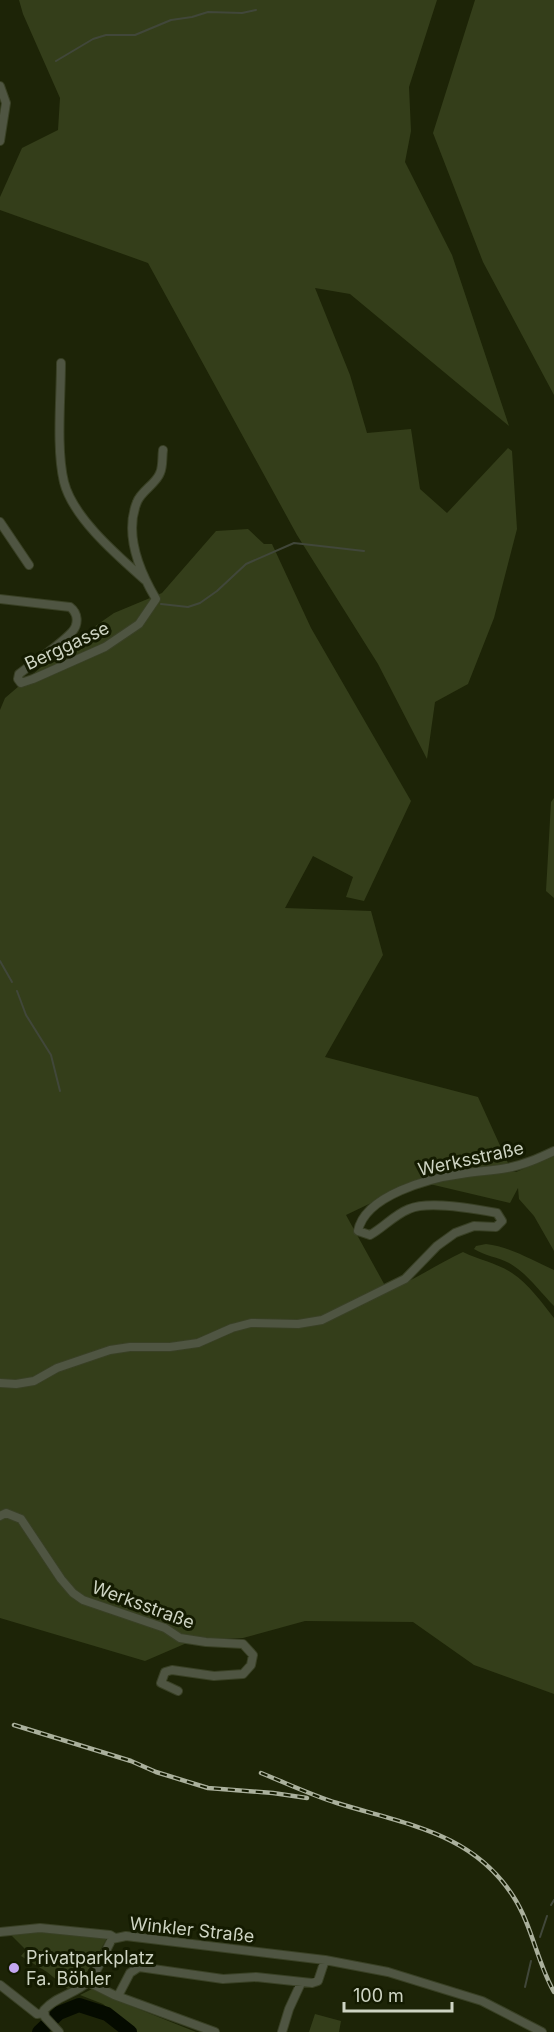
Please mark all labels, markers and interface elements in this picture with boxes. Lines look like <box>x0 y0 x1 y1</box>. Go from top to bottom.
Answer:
street label: Berggasse <box>21 617 112 674</box>
street label: Werksstraße <box>416 1137 526 1180</box>
street label: Werksstraße <box>89 1576 197 1633</box>
street label: Winkler Straße <box>129 1913 255 1946</box>
place label: Privatparkplatz Fa. Böhler <box>26 1947 155 1989</box>
marker: Privatparkplatz Fa. Böhler <box>7 1961 21 1975</box>
scale bar <box>344 1975 452 2013</box>
text: 100 m <box>353 1985 404 2006</box>

